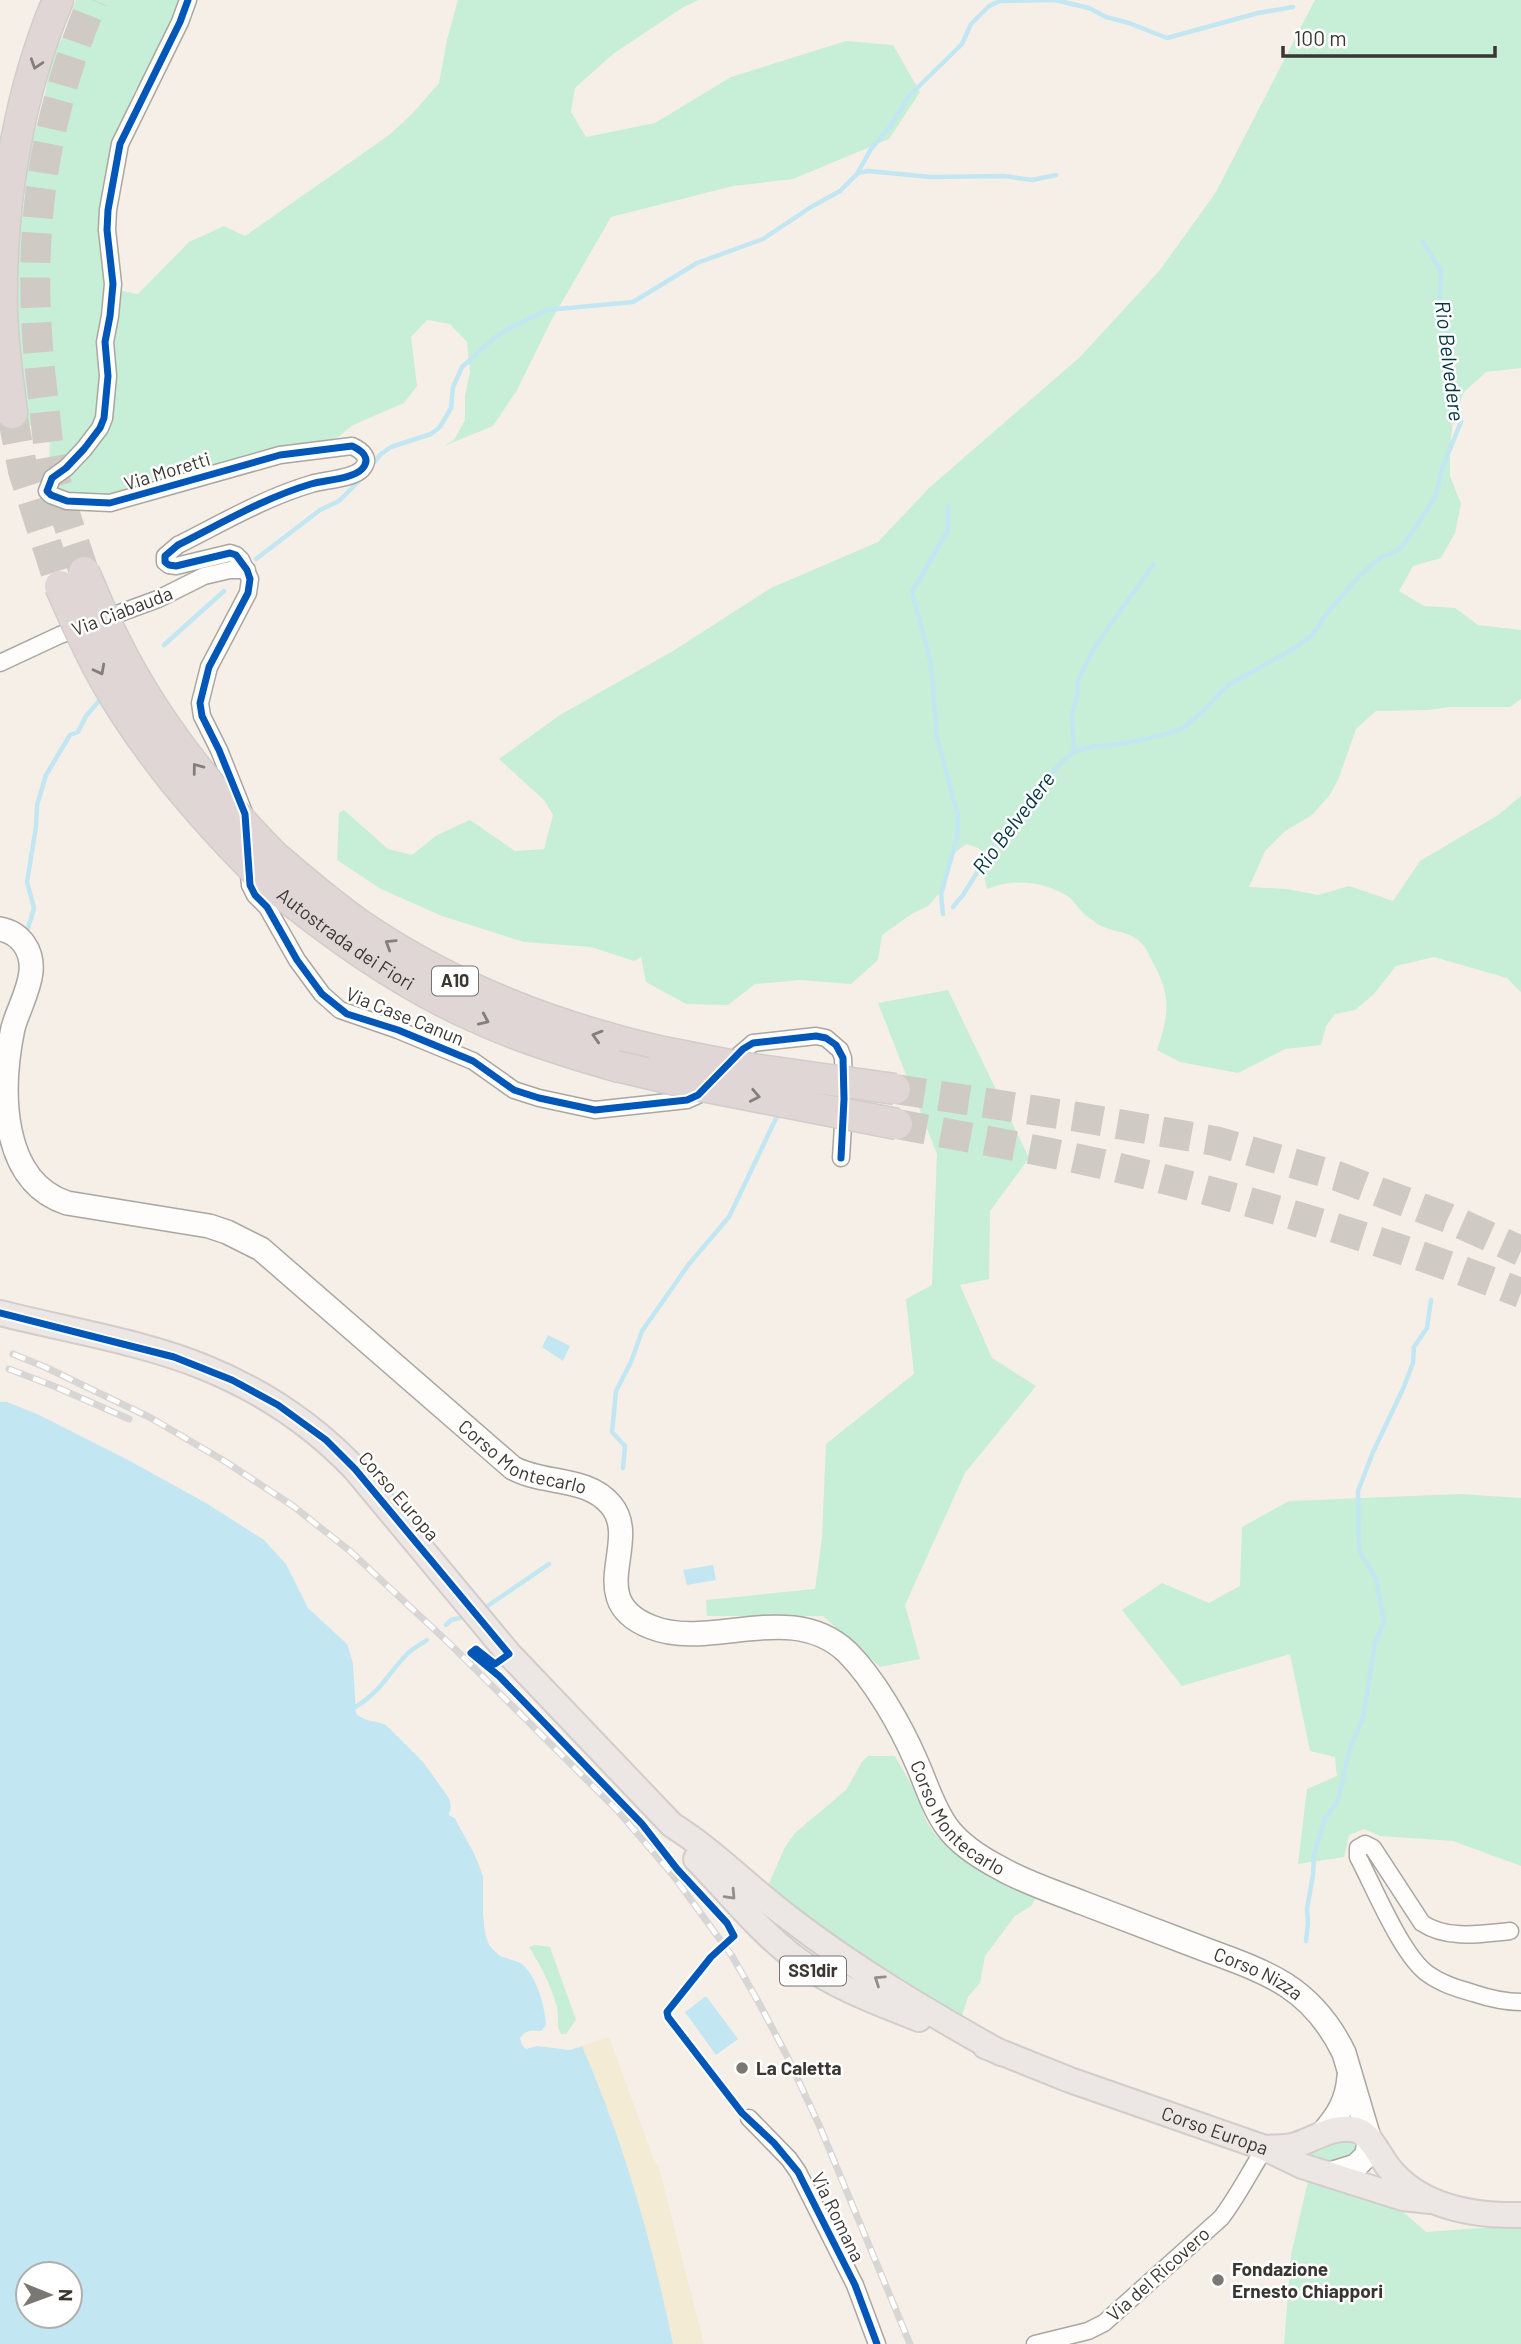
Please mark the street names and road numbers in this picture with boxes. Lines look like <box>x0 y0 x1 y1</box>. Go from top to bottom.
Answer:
street label: Via Moretti <box>121 447 213 495</box>
street label: Via Ciabauda <box>68 581 175 640</box>
street label: Autostrada dei Fiori <box>273 882 419 994</box>
road number: A10 <box>432 966 478 996</box>
street label: Via Case Canun <box>343 981 468 1050</box>
street label: Corso Montecarlo <box>454 1414 590 1498</box>
street label: Corso Europa <box>354 1446 444 1545</box>
street label: Corso Montecarlo <box>906 1757 1009 1880</box>
street label: Corso Nizza <box>1211 1942 1308 2004</box>
road number: SS1dir <box>780 1956 846 1985</box>
street label: Corso Europa <box>1159 2101 1271 2159</box>
street label: Via Romana <box>807 2168 870 2265</box>
street label: Via del Ricovero <box>1101 2221 1214 2326</box>

